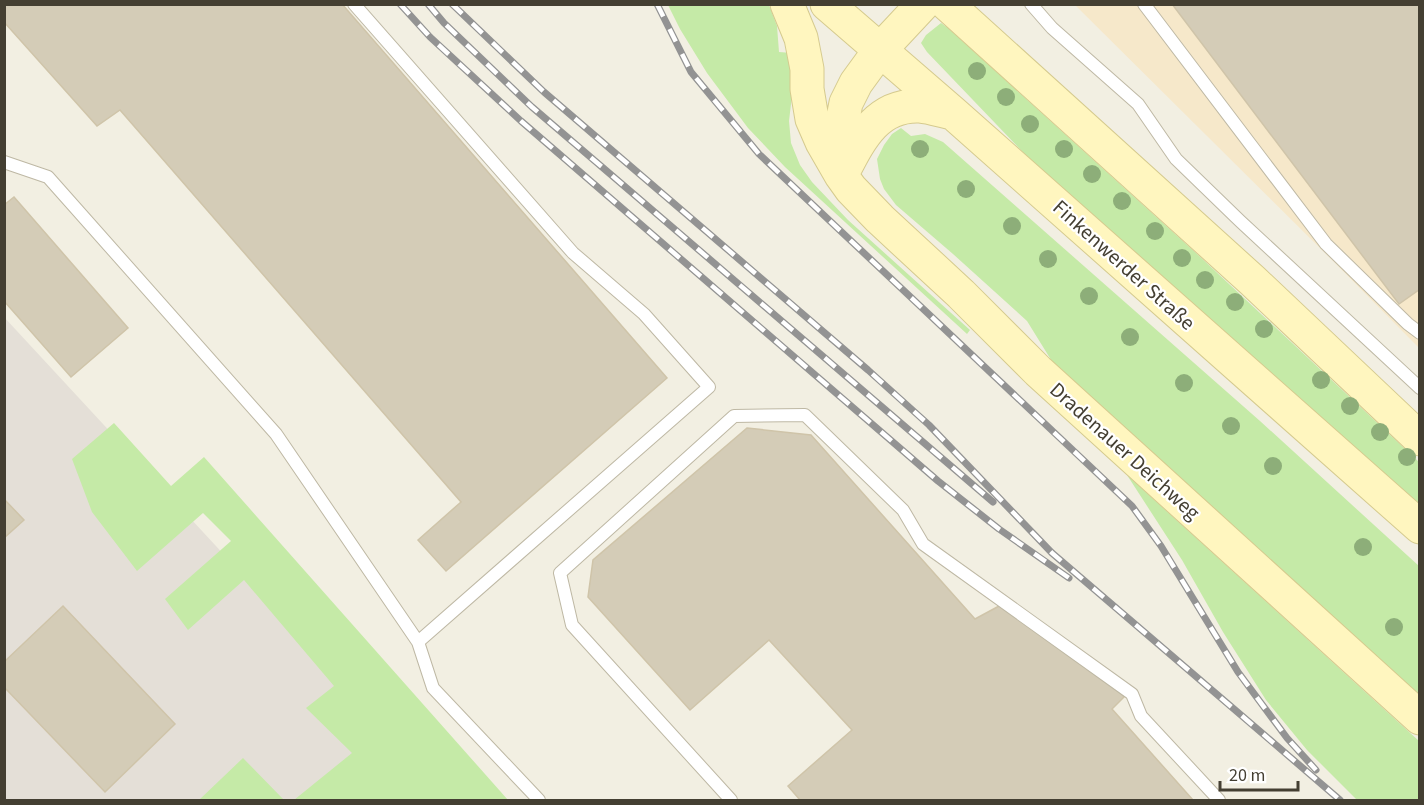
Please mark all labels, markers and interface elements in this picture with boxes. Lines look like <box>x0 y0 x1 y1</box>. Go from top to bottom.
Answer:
street label: Finkenwerder Straße <box>1046 193 1202 337</box>
street label: Dradenauer Deichweg <box>1043 375 1207 527</box>
scale bar <box>1220 754 1298 792</box>
text: 20 m <box>1229 763 1265 788</box>

